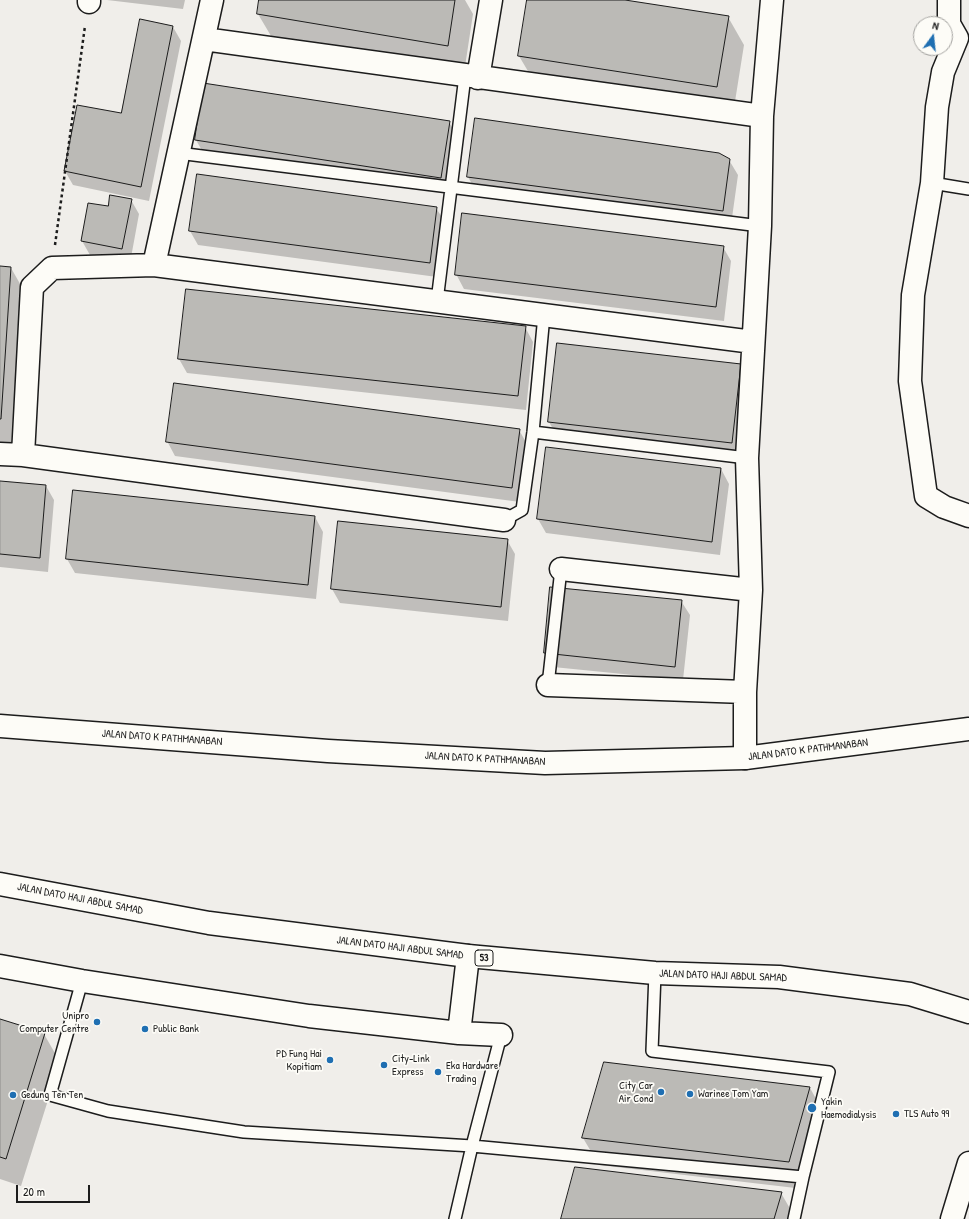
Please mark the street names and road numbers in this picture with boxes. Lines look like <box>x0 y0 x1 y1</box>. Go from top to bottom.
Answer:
street label: JALAN DATO K PATHMANABAN <box>101 727 223 749</box>
street label: JALAN DATO K PATHMANABAN <box>747 736 869 764</box>
street label: JALAN DATO K PATHMANABAN <box>424 749 546 769</box>
street label: JALAN DATO HAJI ABDUL SAMAD <box>16 880 144 918</box>
street label: JALAN DATO HAJI ABDUL SAMAD <box>336 934 464 962</box>
road number: 53 <box>475 950 493 966</box>
street label: JALAN DATO HAJI ABDUL SAMAD <box>659 967 787 985</box>

